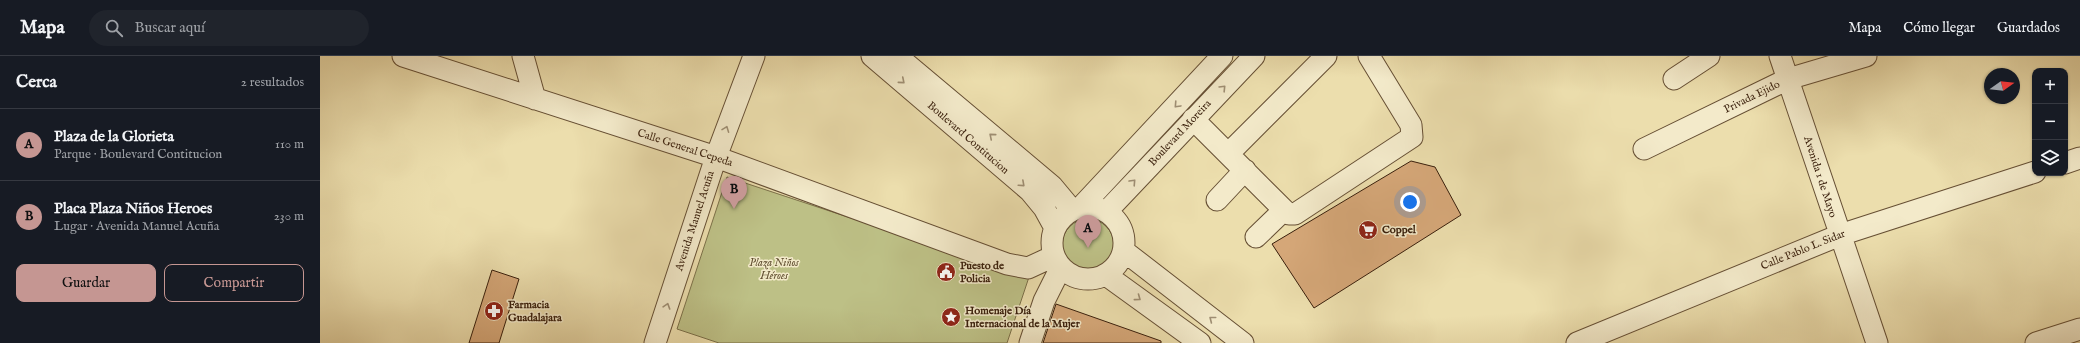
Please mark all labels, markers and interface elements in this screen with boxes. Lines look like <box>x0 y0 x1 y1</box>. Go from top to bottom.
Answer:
search box <box>89 10 369 46</box>
text: Mapa <box>20 16 65 40</box>
icon: search <box>103 17 125 39</box>
text: Buscar aquí <box>135 18 205 37</box>
text: Mapa <box>1848 19 1881 37</box>
text: Cómo llegar <box>1903 19 1975 37</box>
text: Guardados <box>1997 19 2060 37</box>
north arrow <box>1984 68 2020 104</box>
map controls <box>2032 68 2068 176</box>
button: + <box>2032 68 2068 104</box>
text: Cerca <box>16 72 57 93</box>
text: 2 resultados <box>241 74 304 91</box>
one-way arrow <box>897 77 905 84</box>
street label: Privada Ejido <box>1722 77 1782 117</box>
one-way arrow <box>1218 85 1226 93</box>
street label: Boulevard Moreira <box>1146 97 1215 169</box>
street label: Boulevard Contitucion <box>924 99 1012 177</box>
one-way arrow <box>1174 100 1181 108</box>
button: − <box>2032 104 2068 140</box>
street label: Calle General Cepeda <box>636 126 735 170</box>
one-way arrow <box>721 126 729 133</box>
text: Plaza de la Glorieta <box>54 127 174 146</box>
one-way arrow <box>989 134 997 141</box>
street label: Avenida 1 de Mayo <box>1800 134 1840 220</box>
text: A <box>25 136 33 153</box>
text: 110 m <box>275 136 304 153</box>
button: layers <box>2032 140 2068 176</box>
text: Parque · Boulevard Contitucion <box>54 146 222 163</box>
street label: Avenida Manuel Acuña <box>672 169 718 274</box>
pin: B <box>721 176 747 209</box>
one-way arrow <box>1017 180 1025 187</box>
one-way arrow <box>1129 180 1136 187</box>
your location <box>1400 192 1420 212</box>
text: Placa Plaza Niños Heroes <box>54 199 212 218</box>
text: B <box>25 208 33 225</box>
text: 230 m <box>274 208 304 225</box>
pin: A <box>1075 215 1101 248</box>
text: Lugar · Avenida Manuel Acuña <box>54 218 219 235</box>
supermarket icon: Coppel <box>1357 219 1379 241</box>
place label: Coppel <box>1382 223 1417 237</box>
street label: Calle Pablo L. Sidar <box>1759 227 1847 273</box>
park label: Plaza Niños Héroes <box>749 256 800 283</box>
place label: Puesto de Policia <box>960 259 1004 286</box>
public building icon: Puesto de Policia <box>935 261 957 283</box>
button: Guardar <box>16 264 156 302</box>
button: Compartir <box>164 264 304 302</box>
one-way arrow <box>1133 293 1140 300</box>
place label: Farmacia Guadalajara <box>508 298 562 325</box>
pharmacy icon: Farmacia Guadalajara <box>483 300 505 322</box>
one-way arrow <box>663 303 671 310</box>
place label: Homenaje Día Internacional de la Mujer <box>965 304 1081 331</box>
place icon: Homenaje Día Internacional de la Mujer <box>940 306 962 328</box>
one-way arrow <box>1209 317 1216 324</box>

